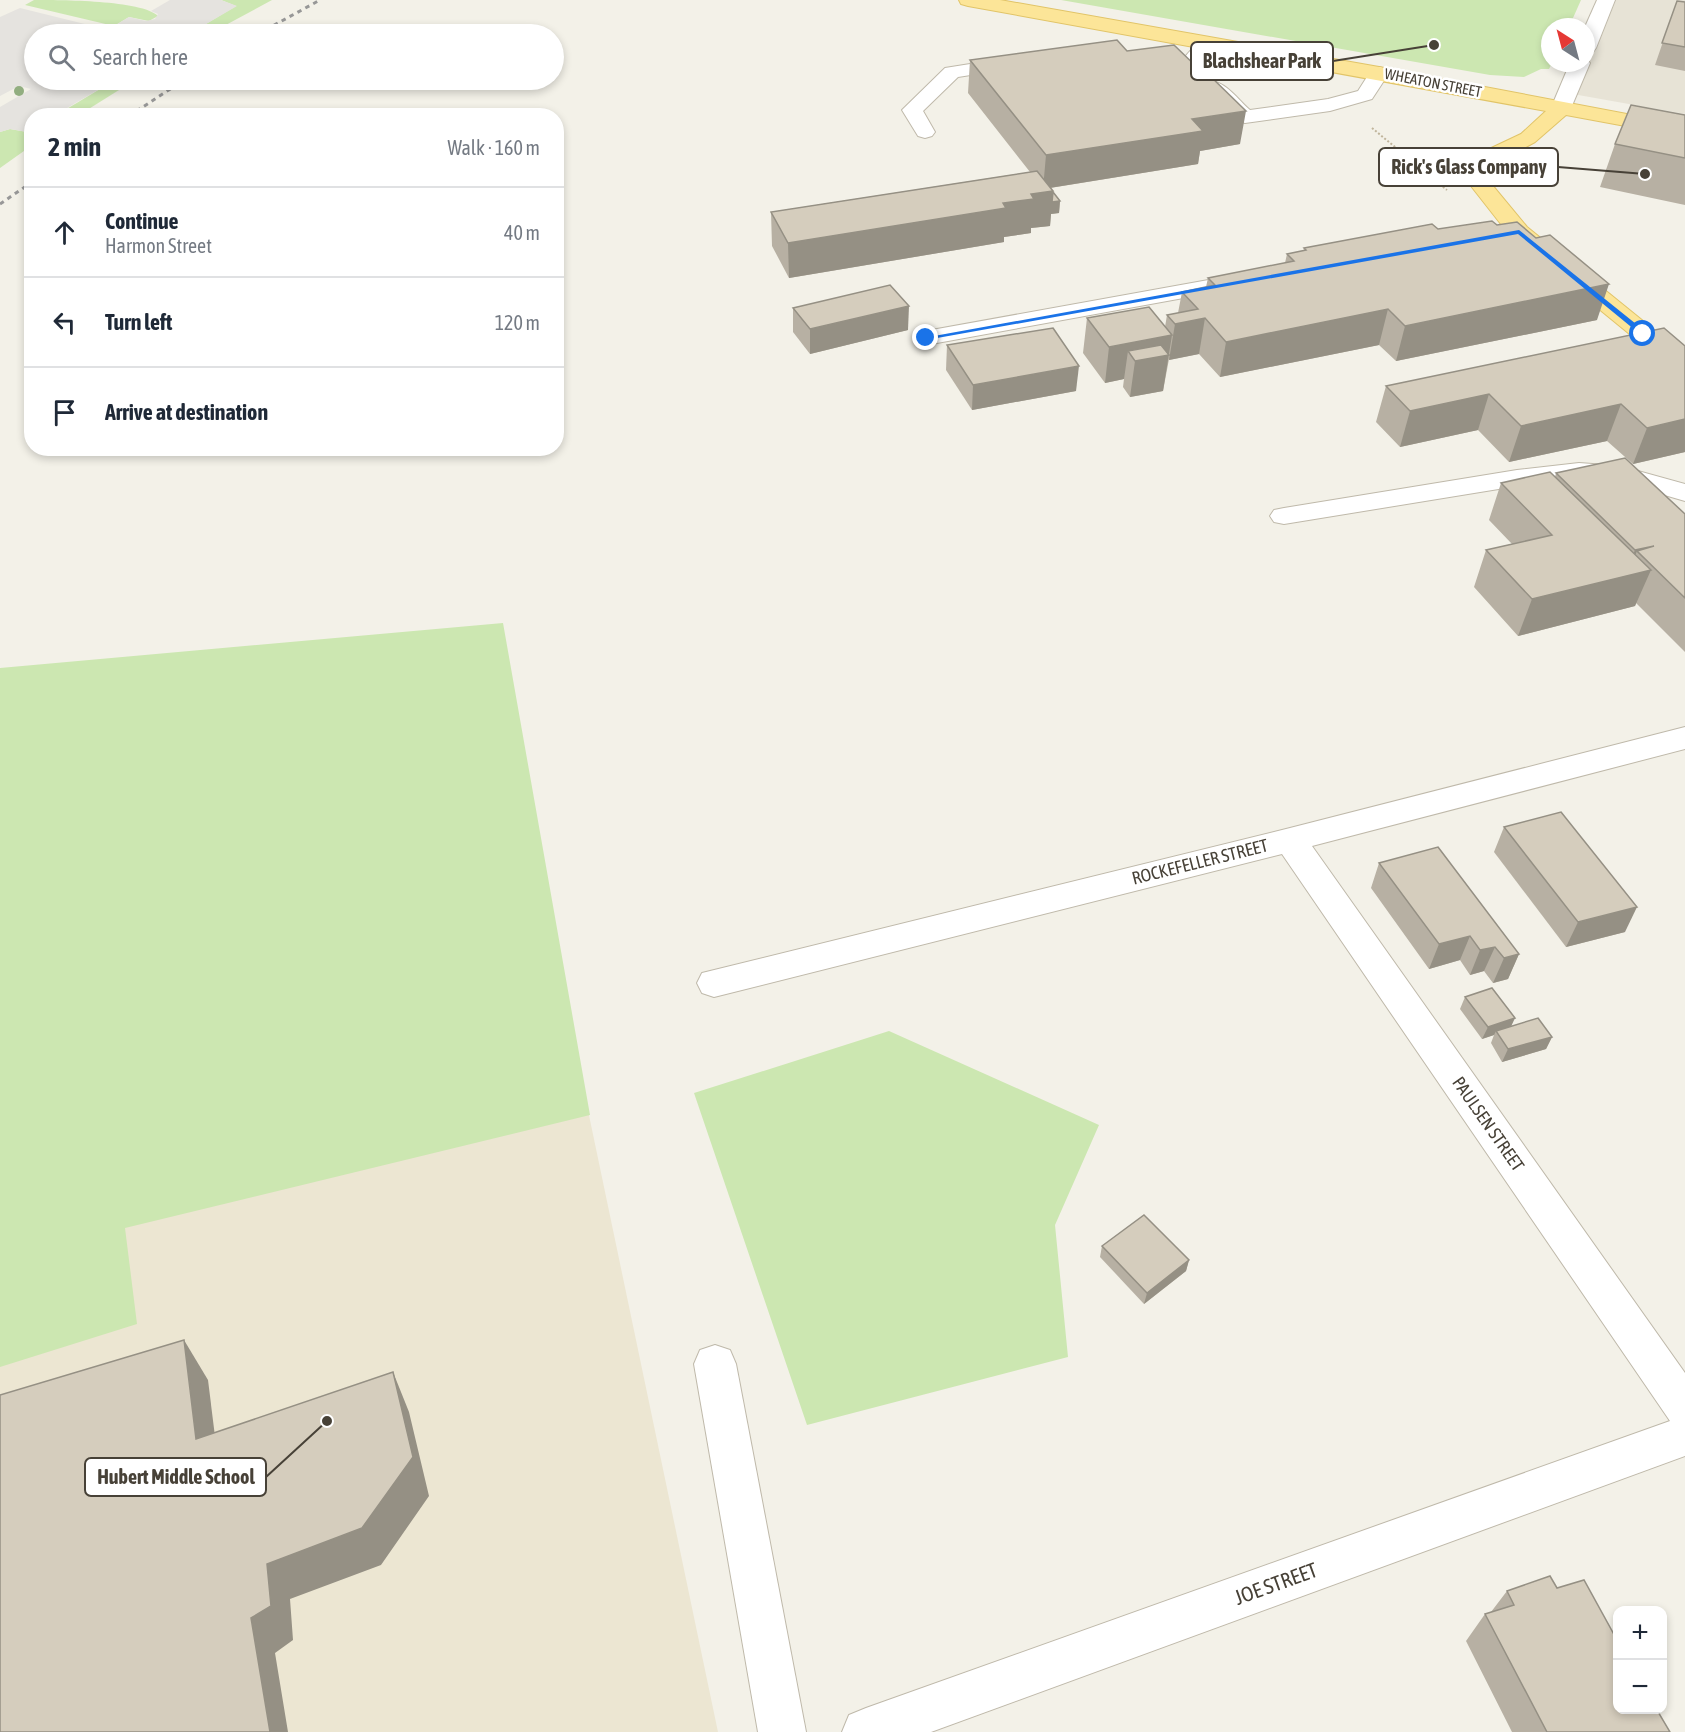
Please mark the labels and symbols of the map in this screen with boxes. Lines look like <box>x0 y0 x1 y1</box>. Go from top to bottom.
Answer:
north arrow <box>1541 18 1595 72</box>
callout: Blachshear Park <box>1191 42 1333 80</box>
text: Blachshear Park <box>1203 49 1321 72</box>
street label: WHEATON STREET <box>1383 65 1483 100</box>
callout: Rick's Glass Company <box>1379 148 1558 186</box>
text: Rick's Glass Company <box>1391 155 1547 178</box>
route start <box>1629 320 1655 346</box>
route end <box>912 324 938 350</box>
street label: ROCKEFELLER STREET <box>1130 834 1270 889</box>
street label: PAULSEN STREET <box>1448 1072 1529 1175</box>
callout: Hubert Middle School <box>85 1458 266 1496</box>
text: Hubert Middle School <box>97 1465 255 1488</box>
street label: JOE STREET <box>1231 1557 1320 1609</box>

